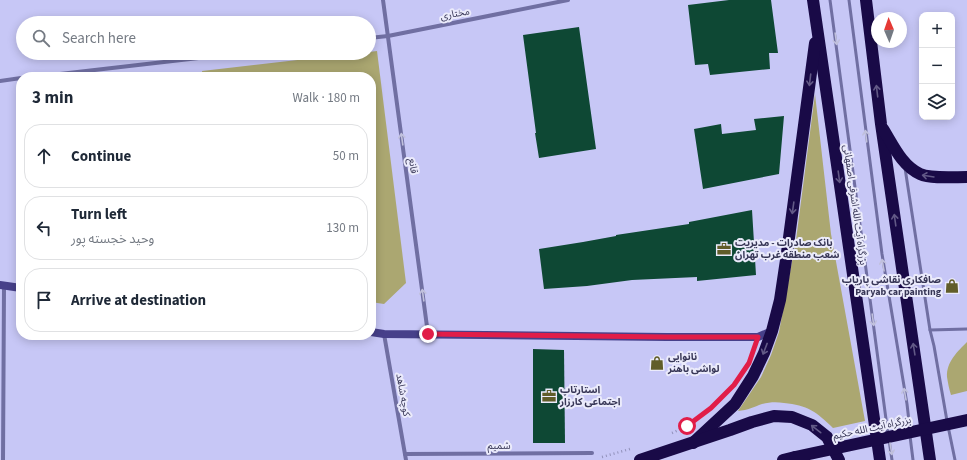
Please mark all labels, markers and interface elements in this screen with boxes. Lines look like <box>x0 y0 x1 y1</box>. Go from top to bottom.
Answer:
street label: مختاری <box>439 4 471 24</box>
north arrow <box>871 12 907 48</box>
map controls <box>919 12 955 120</box>
button: + <box>919 12 955 48</box>
search box <box>16 16 376 60</box>
icon: search <box>30 27 52 49</box>
text: Search here <box>62 28 136 49</box>
one-way arrow <box>832 32 840 45</box>
button: − <box>919 48 955 84</box>
one-way arrow <box>807 73 814 86</box>
button: layers <box>919 84 955 120</box>
one-way arrow <box>873 85 881 98</box>
text: 3 min <box>32 86 73 110</box>
text: Walk · 180 m <box>292 89 360 107</box>
one-way arrow <box>862 130 870 143</box>
one-way arrow <box>398 133 405 146</box>
street label: بزرگراه آیت الله اشرفی اصفهانی <box>840 144 870 266</box>
icon: ahead <box>33 145 55 167</box>
text: Continue <box>71 146 131 167</box>
text: 50 m <box>333 147 359 165</box>
street label: قانع <box>405 157 421 175</box>
one-way arrow <box>835 170 843 183</box>
one-way arrow <box>922 172 935 180</box>
one-way arrow <box>789 201 797 214</box>
text: Turn left <box>71 204 127 225</box>
one-way arrow <box>891 214 899 227</box>
icon: left <box>33 217 55 239</box>
text: 130 m <box>326 219 359 237</box>
text: وحید خجسته پور <box>71 230 154 248</box>
place label: بانک صادرات - مدیریت شعب منطقه غرب تهران <box>735 236 840 262</box>
office icon: بانک صادرات - مدیریت شعب منطقه غرب تهران <box>716 241 732 257</box>
one-way arrow <box>879 259 887 272</box>
place label: صافکاری نقاشی پاریاب Paryab car painting <box>842 273 942 299</box>
shop icon: صافکاری نقاشی پاریاب Paryab car painting <box>944 278 960 294</box>
icon: arrive <box>33 289 55 311</box>
one-way arrow <box>419 289 427 302</box>
text: Arrive at destination <box>71 290 206 311</box>
one-way arrow <box>869 313 877 326</box>
route end <box>419 325 437 343</box>
one-way arrow <box>761 343 769 355</box>
one-way arrow <box>910 343 918 356</box>
place label: نانوایی لواشی باهنر <box>667 350 720 376</box>
shop icon: نانوایی لواشی باهنر <box>649 355 665 371</box>
street label: کوچه شاهد <box>392 372 414 418</box>
place label: استارتاپ اجتماعی کارزار <box>559 383 621 409</box>
one-way arrow <box>901 387 909 400</box>
office icon: استارتاپ اجتماعی کارزار <box>541 388 557 404</box>
street label: بزرگراه آیت الله حکیم <box>832 413 913 443</box>
route start <box>678 417 696 435</box>
one-way arrow <box>811 425 822 433</box>
street label: شمیم <box>488 439 511 453</box>
one-way arrow <box>887 442 895 455</box>

